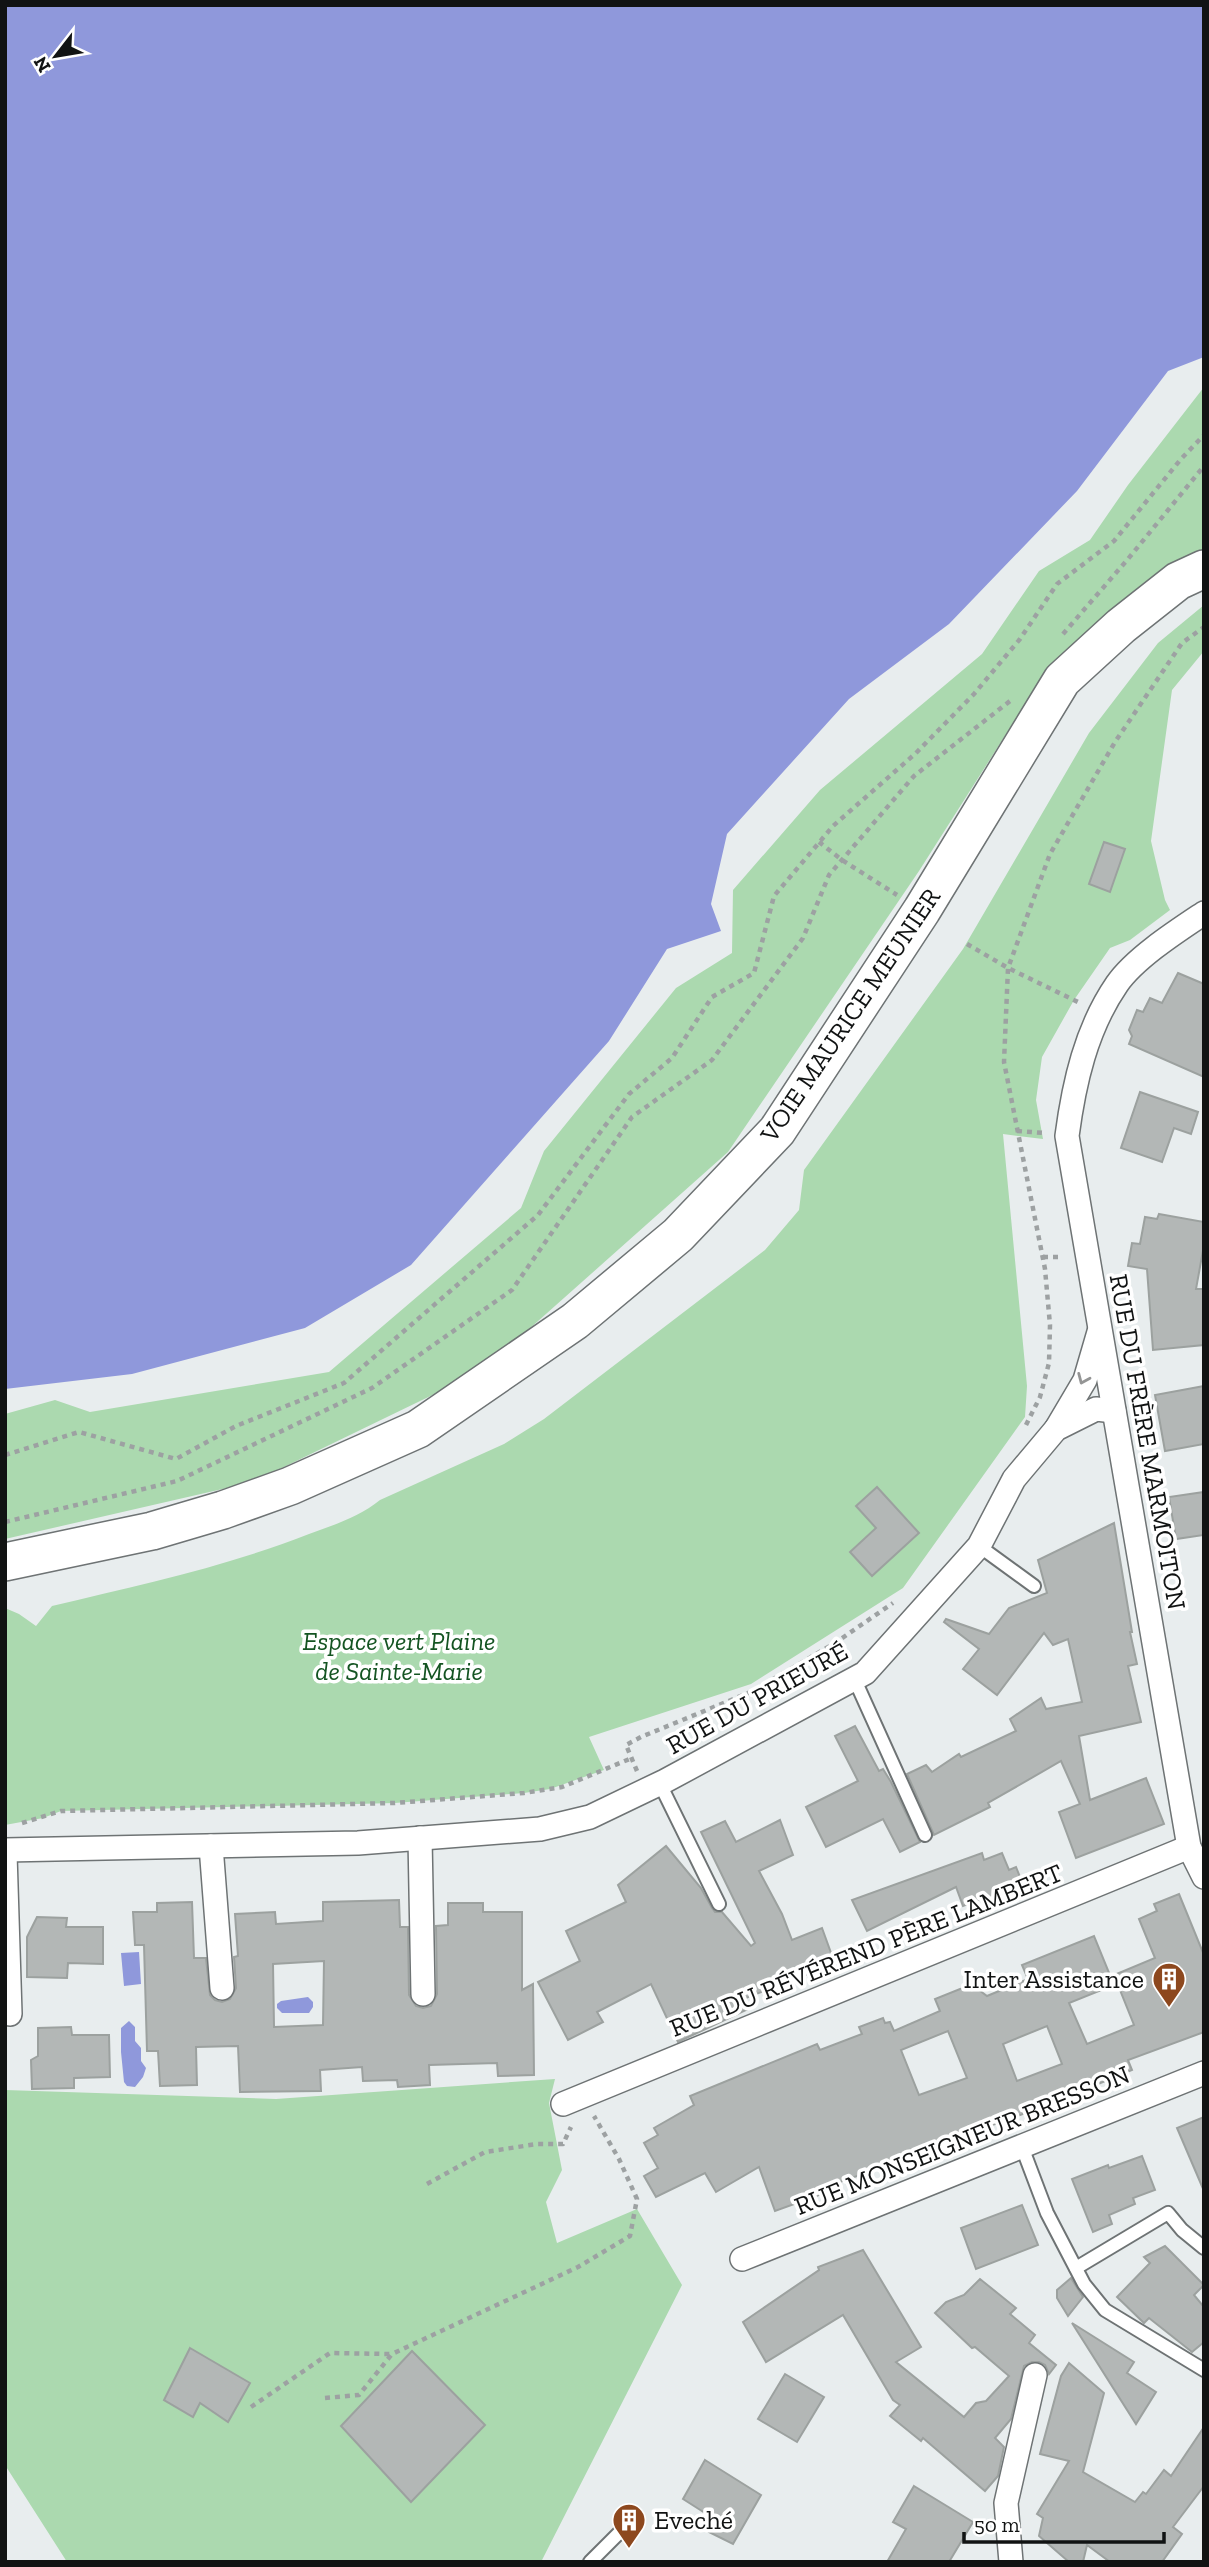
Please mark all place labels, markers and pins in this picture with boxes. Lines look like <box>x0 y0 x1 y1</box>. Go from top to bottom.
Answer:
building icon: Inter Assistance <box>1150 1960 1188 2009</box>
place label: Inter Assistance <box>964 1963 1144 1995</box>
building icon: Eveché <box>610 2501 648 2550</box>
place label: Eveché <box>654 2504 733 2536</box>

